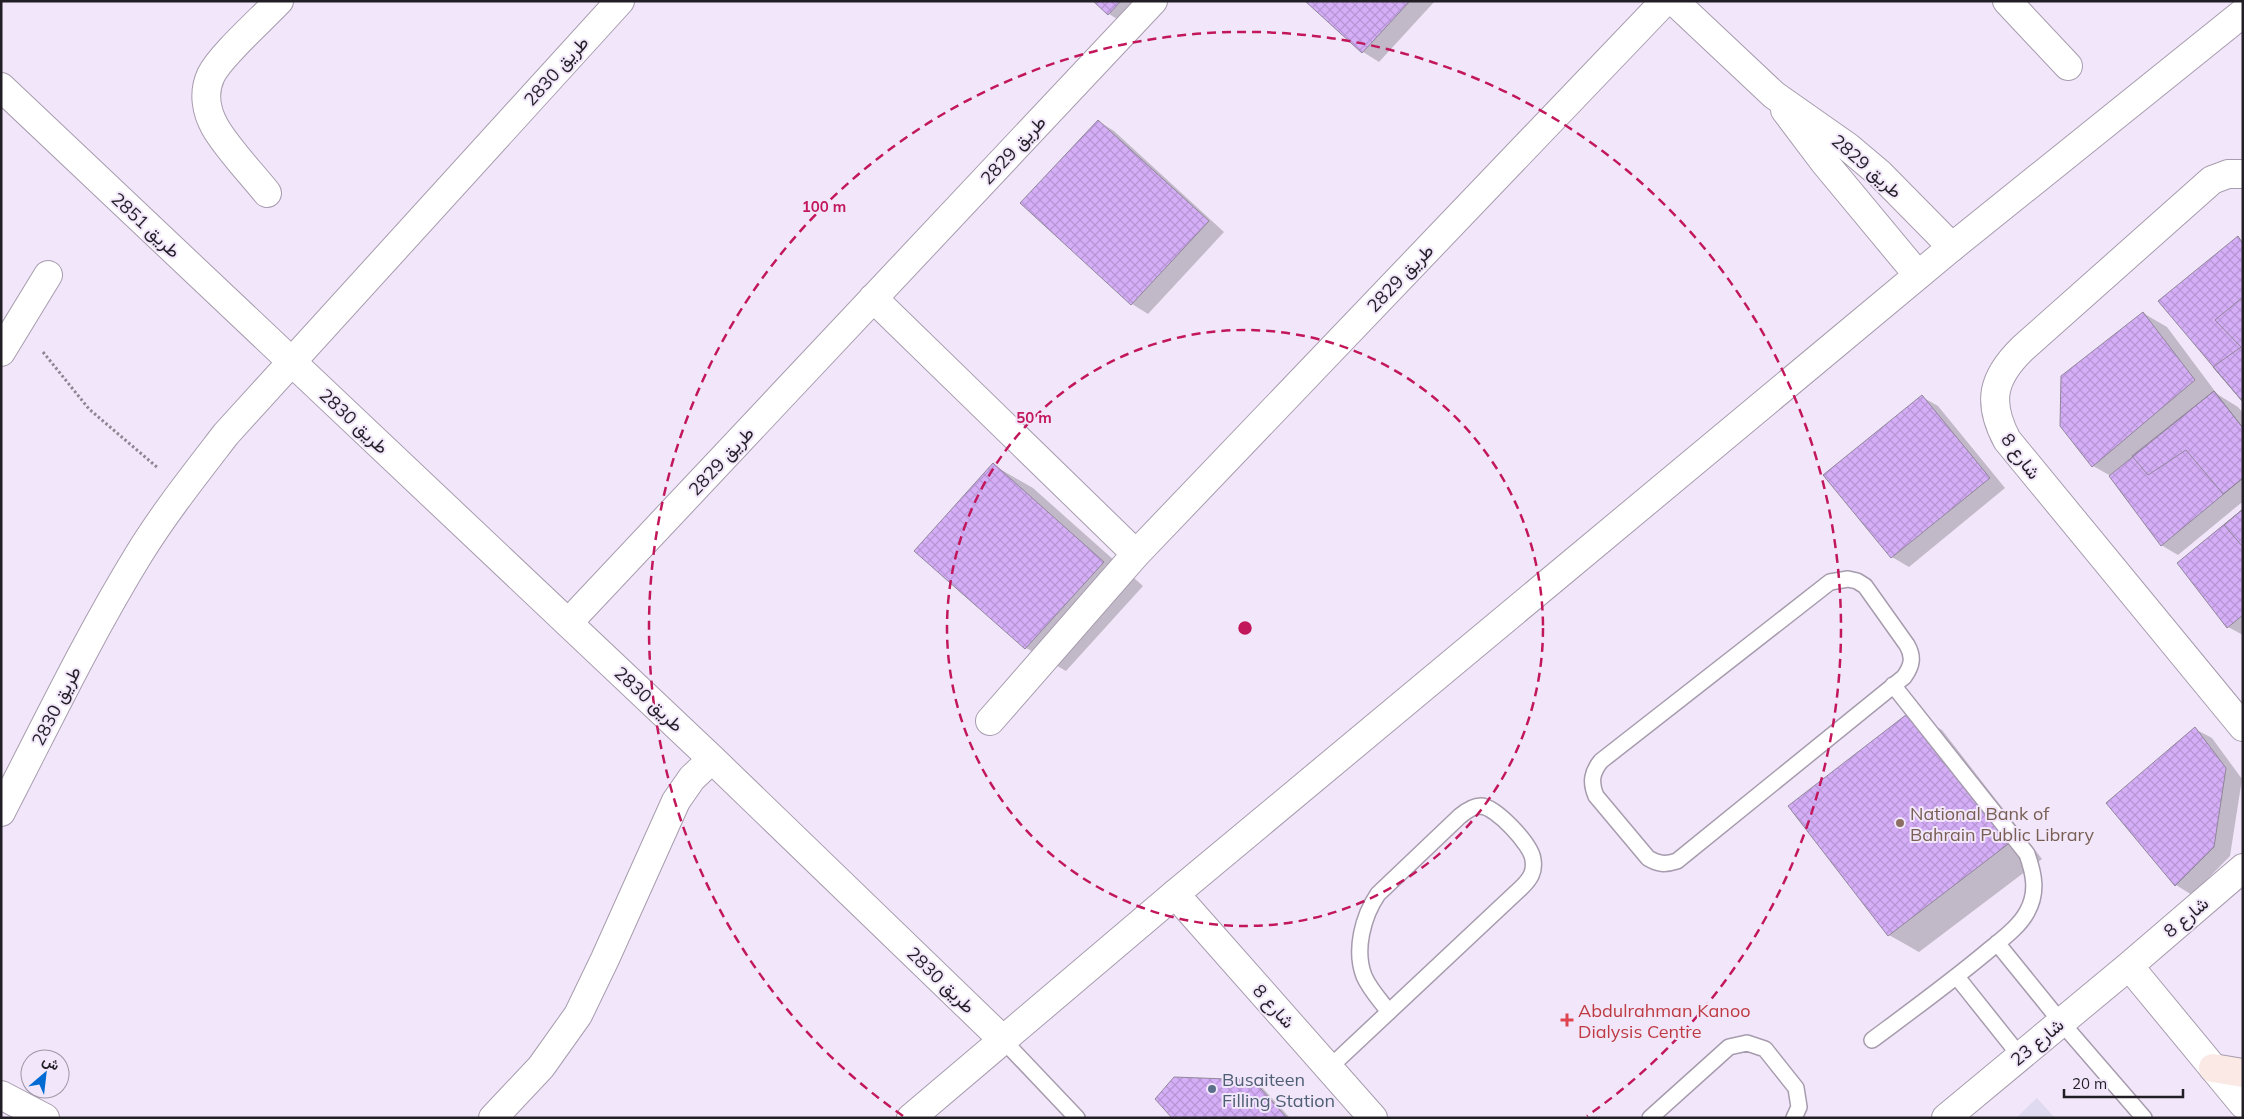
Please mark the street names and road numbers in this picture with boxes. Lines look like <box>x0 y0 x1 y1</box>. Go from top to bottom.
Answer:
street label: طريق 2830 <box>519 31 593 111</box>
street label: طريق 2829 <box>975 111 1051 189</box>
street label: طريق 2829 <box>1827 129 1907 203</box>
street label: طريق 2851 <box>107 187 185 263</box>
street label: طريق 2829 <box>1362 239 1438 317</box>
street label: طريق 2830 <box>315 383 393 459</box>
street label: طريق 2829 <box>683 422 759 500</box>
street label: شارع 8 <box>1995 428 2046 484</box>
street label: طريق 2830 <box>610 661 688 737</box>
street label: طريق 2830 <box>26 662 86 750</box>
street label: شارع 8 <box>2159 892 2214 943</box>
street label: طريق 2830 <box>902 942 980 1018</box>
street label: شارع 8 <box>1247 979 1300 1034</box>
street label: شارع 23 <box>2006 1013 2069 1072</box>

